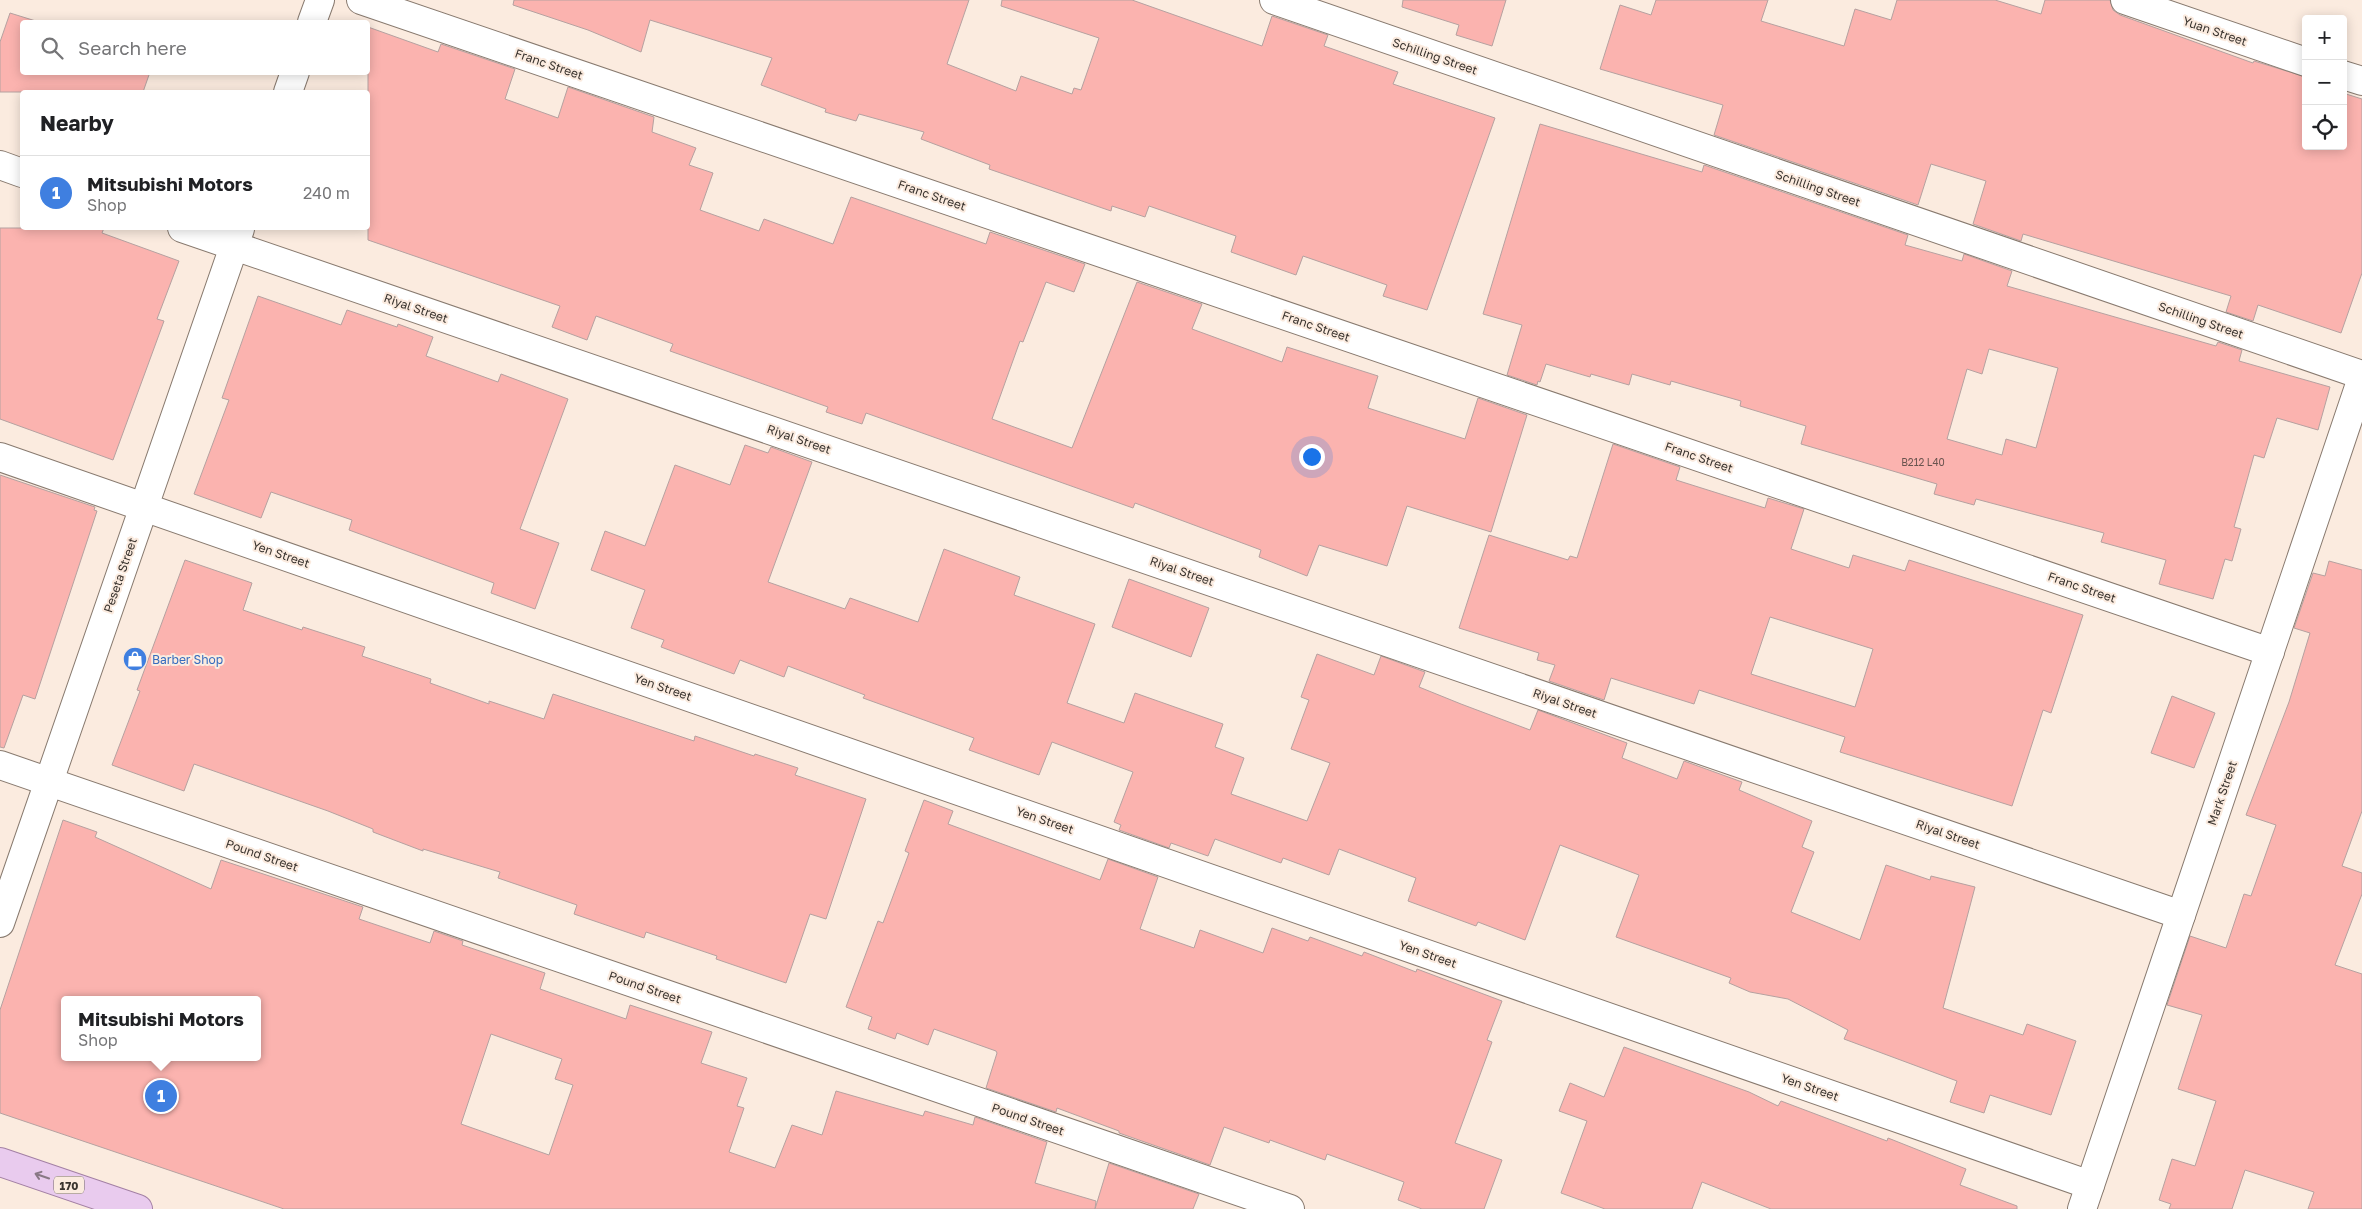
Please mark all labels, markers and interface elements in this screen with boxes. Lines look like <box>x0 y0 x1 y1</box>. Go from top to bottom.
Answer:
street label: Yuan Street <box>2181 13 2249 49</box>
map controls <box>2302 15 2347 150</box>
button: + <box>2302 15 2347 60</box>
search box <box>20 20 370 75</box>
icon: search <box>38 34 66 62</box>
street label: Schilling Street <box>1390 34 1480 78</box>
text: Search here <box>78 36 187 59</box>
street label: Franc Street <box>513 45 585 83</box>
button: − <box>2302 60 2347 105</box>
button: locate <box>2302 105 2347 150</box>
text: Nearby <box>40 110 114 136</box>
street label: Schilling Street <box>1773 166 1863 210</box>
text: Mitsubishi Motors <box>87 172 253 195</box>
street label: Franc Street <box>896 176 968 214</box>
text: 1 <box>52 183 60 203</box>
text: 240 m <box>303 183 350 203</box>
text: Shop <box>87 195 127 215</box>
street label: Riyal Street <box>382 290 450 326</box>
street label: Schilling Street <box>2156 298 2246 342</box>
street label: Franc Street <box>1280 307 1352 345</box>
street label: Riyal Street <box>765 421 833 457</box>
street label: Franc Street <box>1663 438 1735 476</box>
your location <box>1299 444 1325 470</box>
house number: B212 L40 <box>1901 456 1945 468</box>
street label: Peseta Street <box>100 535 140 614</box>
street label: Yen Street <box>250 537 312 571</box>
street label: Riyal Street <box>1148 553 1216 589</box>
street label: Franc Street <box>2046 568 2118 606</box>
shop icon: Barber Shop <box>122 646 148 672</box>
place label: Barber Shop <box>152 652 223 667</box>
street label: Yen Street <box>632 670 694 704</box>
street label: Riyal Street <box>1531 685 1599 721</box>
street label: Mark Street <box>2204 759 2240 827</box>
street label: Yen Street <box>1014 803 1076 837</box>
street label: Riyal Street <box>1914 816 1982 852</box>
street label: Pound Street <box>224 836 300 874</box>
street label: Yen Street <box>1397 937 1459 971</box>
street label: Pound Street <box>607 968 683 1006</box>
popup <box>61 996 261 1061</box>
text: Mitsubishi Motors <box>78 1007 244 1030</box>
text: Shop <box>78 1030 118 1050</box>
street label: Yen Street <box>1779 1070 1841 1104</box>
pin: 1 <box>145 1077 177 1115</box>
street label: Pound Street <box>990 1100 1066 1138</box>
one-way arrow <box>35 1171 51 1180</box>
road number: 170 <box>54 1176 84 1194</box>

